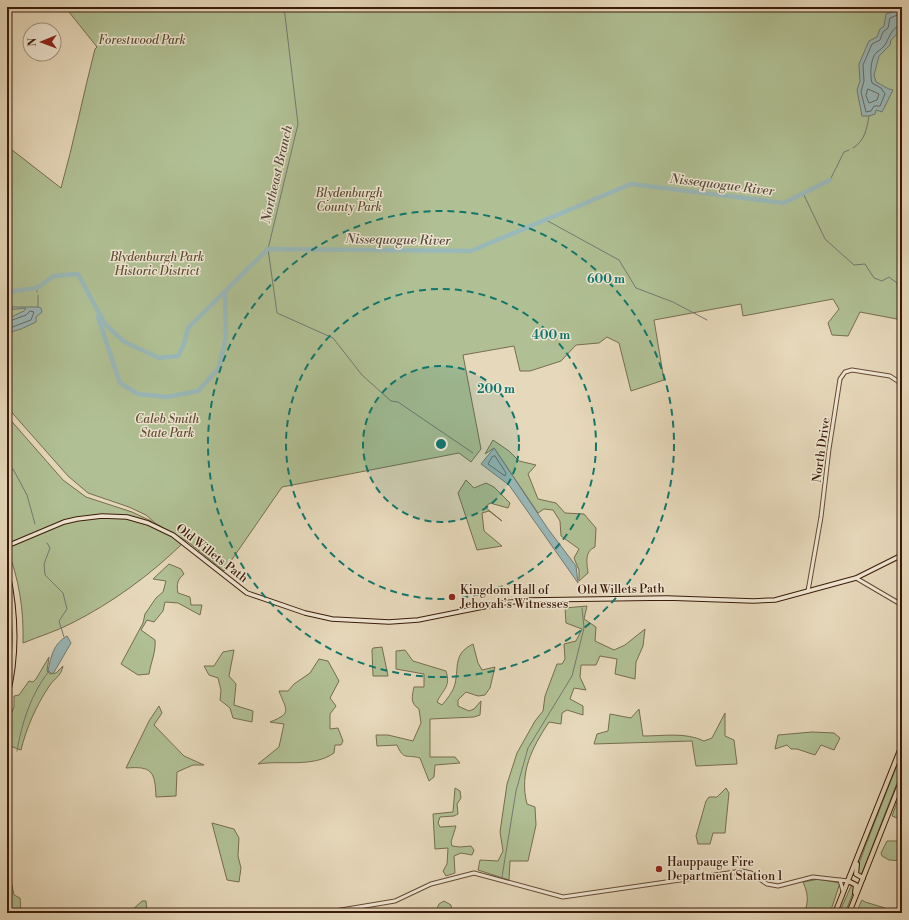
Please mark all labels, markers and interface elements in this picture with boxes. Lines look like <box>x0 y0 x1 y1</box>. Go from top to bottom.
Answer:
north arrow <box>22 22 62 62</box>
park label: Forestwood Park <box>98 33 186 48</box>
text: N <box>26 37 40 47</box>
water label: Northeast Branch <box>258 123 296 226</box>
water label: Nissequogue River <box>668 171 776 199</box>
park label: Blydenburgh County Park <box>314 186 383 215</box>
water label: Nissequogue River <box>344 231 451 249</box>
park label: Blydenburgh Park Historic District <box>109 250 204 279</box>
text: 600 m <box>587 272 625 287</box>
text: 400 m <box>532 328 570 343</box>
text: 200 m <box>477 382 515 397</box>
park label: Caleb Smith State Park <box>135 412 199 441</box>
street label: North Drive <box>810 417 833 484</box>
centre of rings <box>434 437 448 451</box>
street label: Old Willets Path <box>173 521 251 586</box>
street label: Old Willets Path <box>577 581 665 598</box>
place label: Kingdom Hall of Jehovah’s Witnesses <box>459 583 568 612</box>
marker: Kingdom Hall of Jehovah’s Witnesses <box>447 592 457 602</box>
place label: Hauppauge Fire Department Station 1 <box>667 855 784 884</box>
marker: Hauppauge Fire Department Station 1 <box>654 864 664 874</box>

